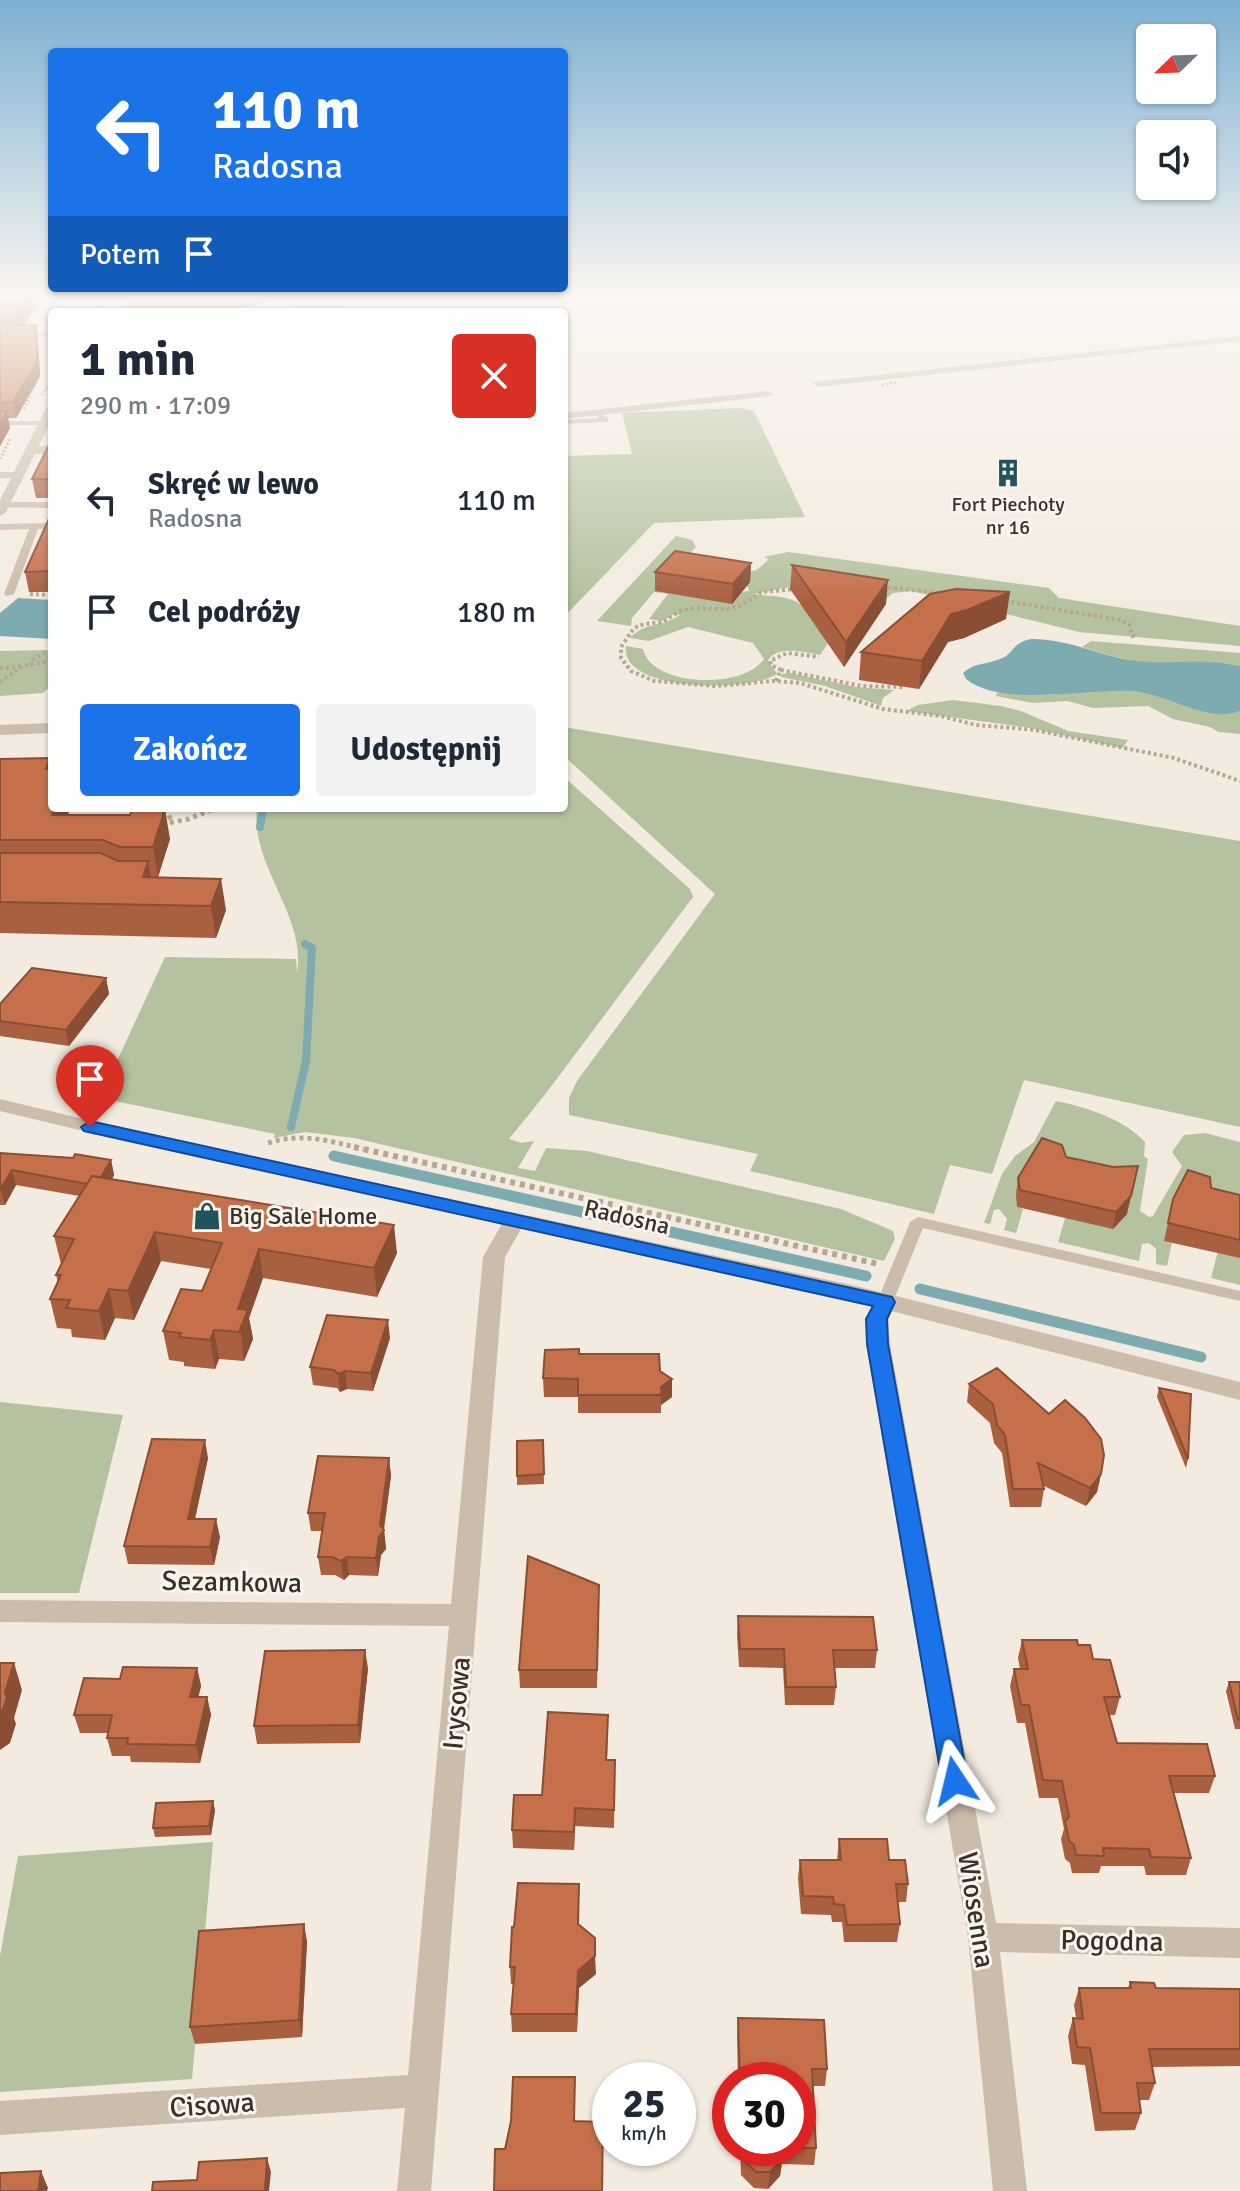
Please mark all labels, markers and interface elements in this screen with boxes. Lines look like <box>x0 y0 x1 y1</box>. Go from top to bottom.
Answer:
north arrow <box>1136 24 1216 104</box>
map controls <box>1136 24 1216 200</box>
text: 110 m <box>212 75 360 144</box>
icon: left <box>80 80 184 184</box>
button: sound <box>1136 120 1216 200</box>
text: Radosna <box>212 144 343 189</box>
icon: arrive <box>177 232 221 276</box>
text: Potem <box>80 236 161 273</box>
text: 1 min <box>80 330 196 389</box>
button: close <box>452 334 536 418</box>
text: 290 m · 17:09 <box>80 390 231 422</box>
building icon: Fort Piechoty nr 16 <box>993 458 1023 488</box>
text: Skręć w lewo <box>148 466 319 503</box>
icon: left <box>80 478 124 522</box>
text: 110 m <box>457 482 536 519</box>
place label: Fort Piechoty nr 16 <box>951 492 1065 540</box>
text: Radosna <box>148 503 243 535</box>
icon: arrive <box>80 590 124 634</box>
text: Cel podróży <box>148 594 300 631</box>
text: 180 m <box>457 594 536 631</box>
button: Zakończ <box>80 704 300 796</box>
button: Udostępnij <box>316 704 536 796</box>
pin <box>56 1045 124 1127</box>
icon: arrive <box>68 1057 112 1101</box>
street label: Radosna <box>581 1193 673 1241</box>
shop icon: Big Sale Home <box>192 1201 222 1231</box>
place label: Big Sale Home <box>229 1201 377 1231</box>
street label: Sezamkowa <box>161 1564 303 1600</box>
street label: Irysowa <box>436 1655 478 1751</box>
position arrow <box>913 1739 997 1823</box>
street label: Wiosenna <box>950 1850 1002 1971</box>
street label: Pogodna <box>1060 1923 1164 1959</box>
speed limit sign: 30 <box>712 2062 816 2166</box>
text: 25 <box>622 2079 666 2129</box>
street label: Cisowa <box>168 2085 256 2125</box>
text: km/h <box>621 2121 667 2146</box>

